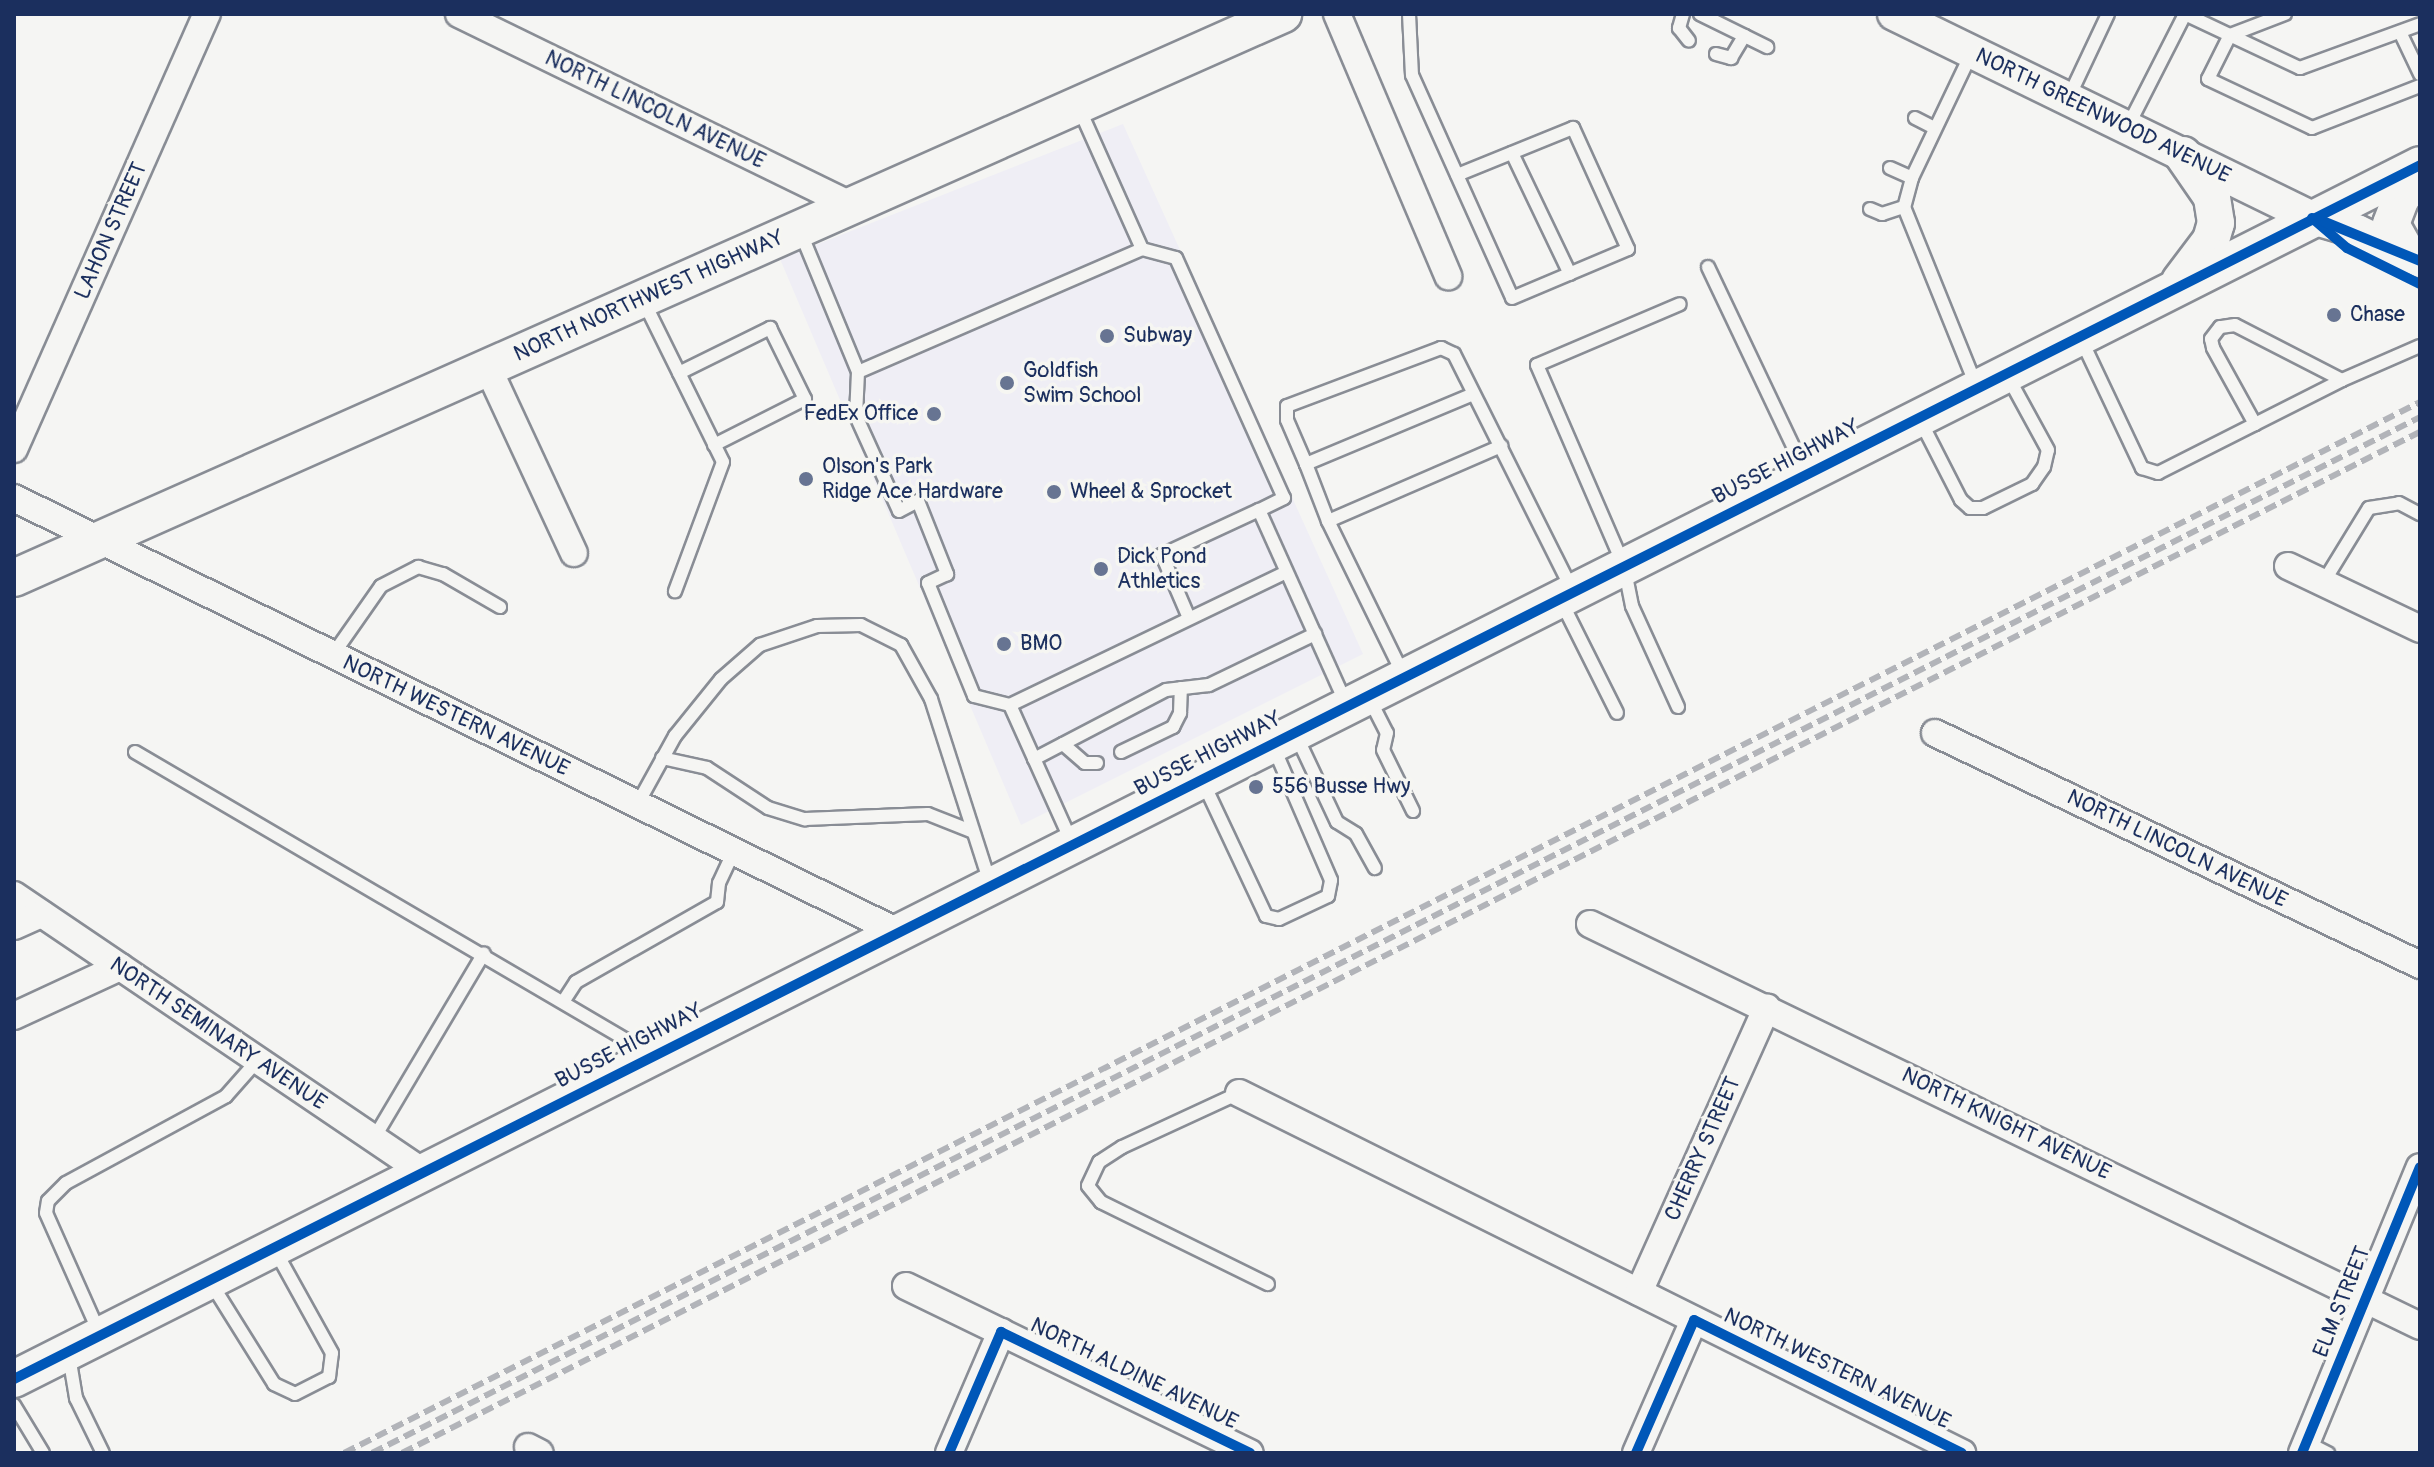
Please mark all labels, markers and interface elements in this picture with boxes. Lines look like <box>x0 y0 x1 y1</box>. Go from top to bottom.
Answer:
street label: NORTH GREENWOOD AVENUE <box>1971 43 2235 189</box>
street label: NORTH LINCOLN AVENUE <box>540 45 770 175</box>
street label: LAHON STREET <box>69 158 153 304</box>
street label: NORTH NORTHWEST HIGHWAY <box>510 224 788 368</box>
place label: Chase <box>2350 302 2405 328</box>
marker: Chase <box>2325 306 2343 324</box>
place label: Subway <box>1123 323 1192 349</box>
marker: Subway <box>1098 327 1116 345</box>
place label: Goldfish Swim School <box>1023 357 1142 408</box>
marker: Goldfish Swim School <box>998 374 1016 392</box>
place label: FedEx Office <box>803 401 918 427</box>
marker: FedEx Office <box>925 405 943 423</box>
street label: BUSSE HIGHWAY <box>1708 414 1864 510</box>
place label: Olson's Park Ridge Ace Hardware <box>822 453 1003 504</box>
marker: Olson's Park Ridge Ace Hardware <box>797 470 815 488</box>
place label: Wheel & Sprocket <box>1070 479 1232 505</box>
marker: Wheel & Sprocket <box>1045 483 1063 501</box>
place label: Dick Pond Athletics <box>1117 543 1207 594</box>
marker: Dick Pond Athletics <box>1092 560 1110 578</box>
place label: BMO <box>1020 631 1062 657</box>
marker: BMO <box>995 635 1013 653</box>
street label: NORTH WESTERN AVENUE <box>338 650 574 782</box>
street label: BUSSE HIGHWAY <box>1130 706 1286 802</box>
place label: 556 Busse Hwy <box>1272 774 1410 800</box>
marker: 556 Busse Hwy <box>1247 778 1265 796</box>
street label: NORTH LINCOLN AVENUE <box>2062 784 2292 914</box>
street label: NORTH SEMINARY AVENUE <box>105 952 331 1116</box>
street label: BUSSE HIGHWAY <box>551 998 707 1094</box>
street label: NORTH KNIGHT AVENUE <box>1897 1062 2115 1186</box>
street label: CHERRY STREET <box>1659 1073 1747 1225</box>
street label: ELM STREET <box>2308 1243 2376 1361</box>
street label: NORTH WESTERN AVENUE <box>1719 1303 1955 1435</box>
street label: NORTH ALDINE AVENUE <box>1026 1312 1242 1436</box>

